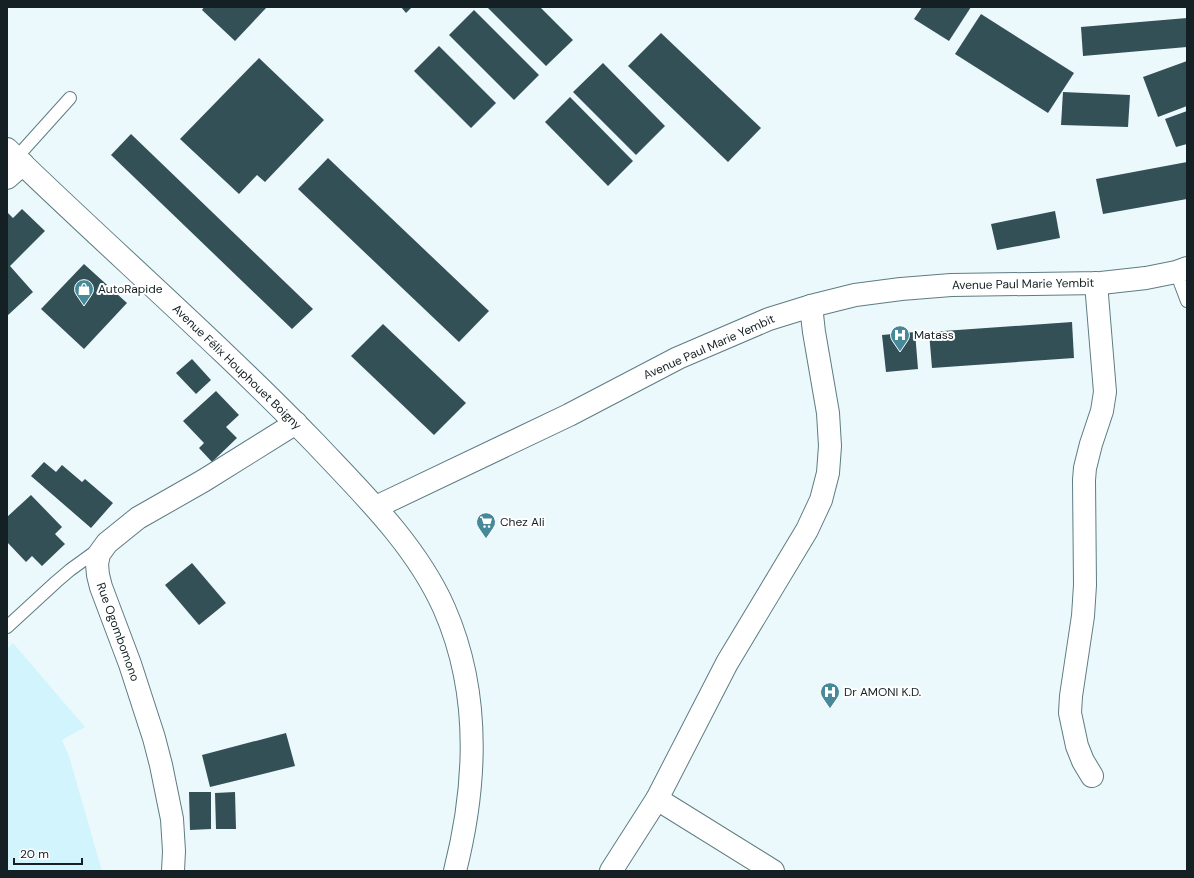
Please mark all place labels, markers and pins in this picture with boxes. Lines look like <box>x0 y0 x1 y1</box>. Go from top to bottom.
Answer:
shop icon: AutoRapide <box>73 278 95 306</box>
place label: AutoRapide <box>98 281 163 297</box>
hospital icon: Matass <box>889 324 911 352</box>
place label: Matass <box>914 327 954 343</box>
supermarket icon: Chez Ali <box>475 511 497 539</box>
place label: Chez Ali <box>500 514 545 530</box>
hospital icon: Dr AMONI K.D. <box>819 681 841 709</box>
place label: Dr AMONI K.D. <box>844 684 921 700</box>

